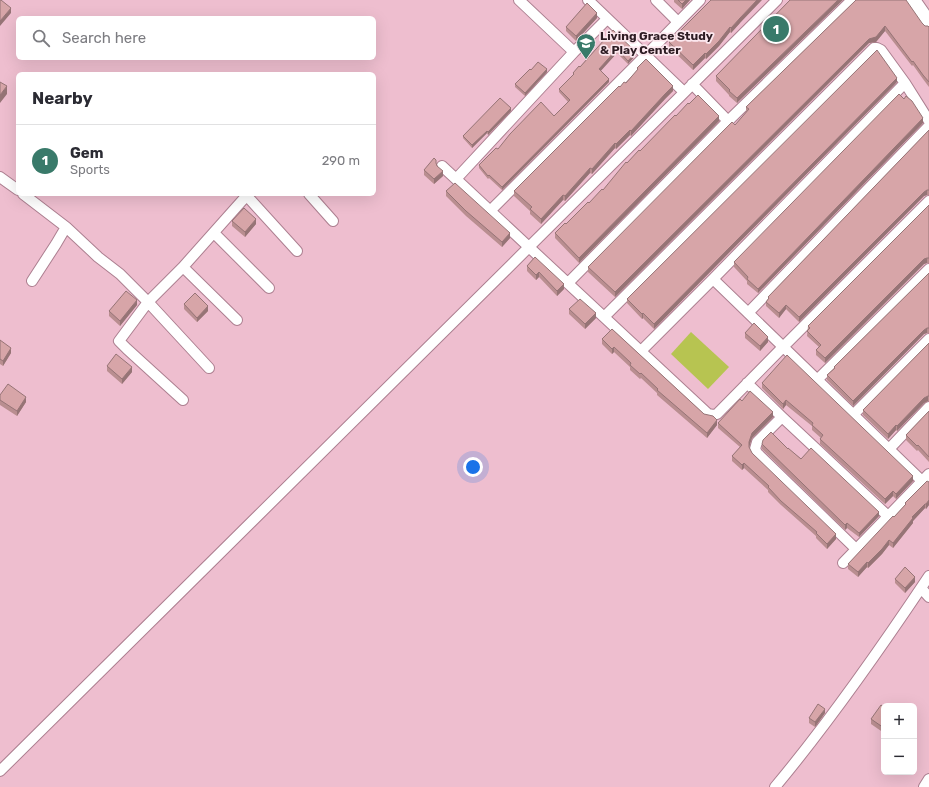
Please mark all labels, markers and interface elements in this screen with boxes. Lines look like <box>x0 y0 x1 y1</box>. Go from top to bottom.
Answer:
pin: 1 <box>763 14 789 44</box>
search box <box>16 16 376 60</box>
icon: search <box>30 27 52 49</box>
text: Search here <box>62 29 146 47</box>
place label: Living Grace Study & Play Center <box>600 29 713 57</box>
school or university icon: Living Grace Study & Play Center <box>575 32 597 60</box>
text: Nearby <box>32 88 93 108</box>
text: Gem <box>70 144 103 162</box>
text: 1 <box>42 153 48 168</box>
text: 290 m <box>322 153 360 168</box>
text: Sports <box>70 162 110 177</box>
your location <box>463 457 483 477</box>
map controls <box>881 703 917 775</box>
button: + <box>881 703 917 739</box>
button: − <box>881 739 917 775</box>

